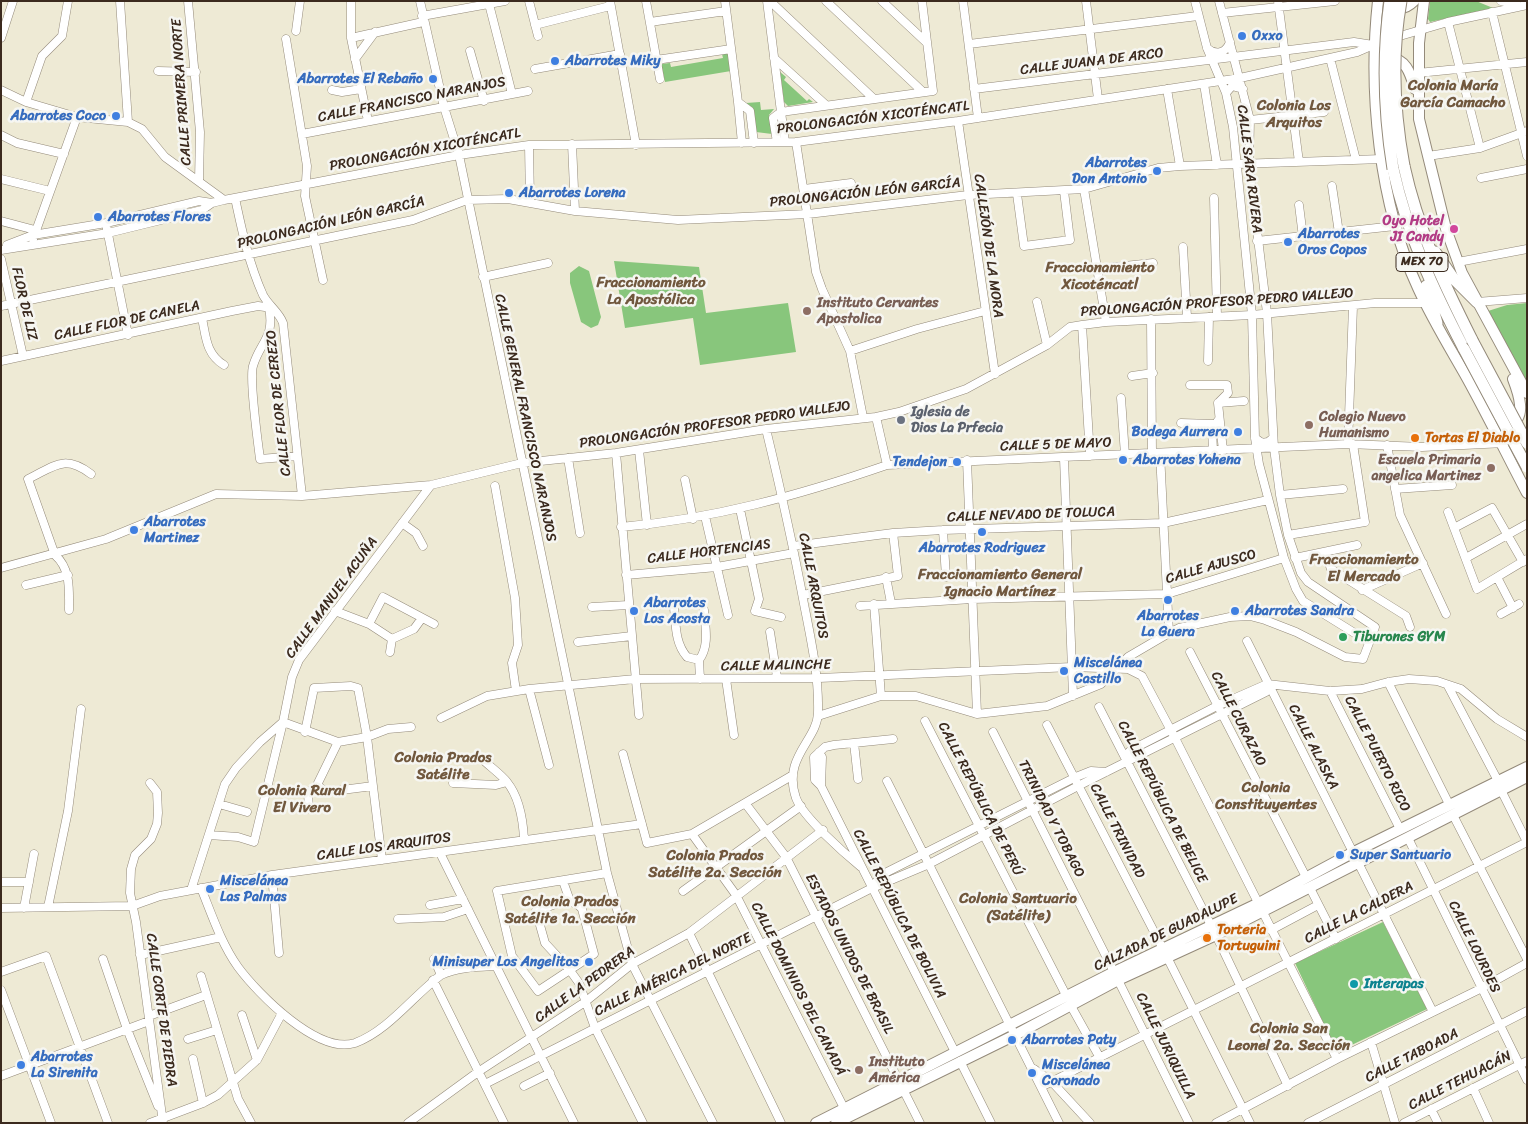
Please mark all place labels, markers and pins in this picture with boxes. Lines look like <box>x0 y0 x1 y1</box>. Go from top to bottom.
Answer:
place label: Oxxo <box>1252 28 1282 44</box>
marker: Oxxo <box>1236 30 1248 42</box>
place label: Abarrotes Miky <box>565 53 660 69</box>
marker: Abarrotes Miky <box>549 55 561 67</box>
place label: Abarrotes El Rebaño <box>297 71 423 87</box>
marker: Abarrotes El Rebaño <box>427 73 439 85</box>
place label: Abarrotes Coco <box>11 108 106 124</box>
marker: Abarrotes Coco <box>110 110 122 122</box>
place label: Abarrotes Don Antonio <box>1072 155 1147 188</box>
marker: Abarrotes Don Antonio <box>1151 165 1163 177</box>
place label: Abarrotes Lorena <box>519 185 626 201</box>
marker: Abarrotes Lorena <box>503 187 515 199</box>
place label: Abarrotes Flores <box>108 209 211 225</box>
marker: Abarrotes Flores <box>92 211 104 223</box>
place label: Oyo Hotel JI Candy <box>1383 213 1444 246</box>
marker: Oyo Hotel JI Candy <box>1448 223 1460 235</box>
place label: Abarrotes Oros Copos <box>1298 226 1367 258</box>
marker: Abarrotes Oros Copos <box>1282 236 1294 248</box>
place label: Instituto Cervantes Apostolica <box>817 295 938 328</box>
marker: Instituto Cervantes Apostolica <box>801 305 813 317</box>
place label: Iglesia de Dios La Prfecia <box>911 404 1003 437</box>
place label: Colegio Nuevo Humanismo <box>1319 409 1406 442</box>
marker: Iglesia de Dios La Prfecia <box>895 414 907 426</box>
marker: Colegio Nuevo Humanismo <box>1303 419 1315 431</box>
place label: Bodega Aurrera <box>1132 424 1228 440</box>
marker: Bodega Aurrera <box>1232 426 1244 438</box>
place label: Tortas El Diablo <box>1425 430 1520 446</box>
marker: Tortas El Diablo <box>1409 432 1421 444</box>
place label: Abarrotes Yohena <box>1133 452 1241 468</box>
place label: Escuela Primaria angelica Martinez <box>1371 452 1481 484</box>
place label: Tendejon <box>893 454 947 470</box>
marker: Abarrotes Yohena <box>1117 454 1129 466</box>
marker: Tendejon <box>951 456 963 468</box>
marker: Escuela Primaria angelica Martinez <box>1485 462 1497 474</box>
place label: Abarrotes Martinez <box>144 514 206 546</box>
marker: Abarrotes Martinez <box>128 524 140 536</box>
marker: Abarrotes Rodriguez <box>976 526 988 538</box>
place label: Abarrotes Rodriguez <box>919 540 1045 556</box>
marker: Abarrotes La Guera <box>1162 594 1174 606</box>
place label: Abarrotes Los Acosta <box>644 595 710 628</box>
place label: Abarrotes Sandra <box>1245 603 1354 619</box>
marker: Abarrotes Los Acosta <box>628 605 640 617</box>
marker: Abarrotes Sandra <box>1229 605 1241 617</box>
place label: Abarrotes La Guera <box>1137 608 1199 640</box>
place label: Tiburones GYM <box>1353 629 1445 645</box>
marker: Tiburones GYM <box>1337 631 1349 643</box>
place label: Miscelánea Castillo <box>1074 655 1142 688</box>
marker: Miscelánea Castillo <box>1058 665 1070 677</box>
place label: Super Santuario <box>1350 847 1451 863</box>
marker: Super Santuario <box>1334 849 1346 861</box>
place label: Miscelánea Las Palmas <box>220 873 288 906</box>
marker: Miscelánea Las Palmas <box>204 883 216 895</box>
place label: Torteria Tortuguini <box>1217 922 1280 954</box>
marker: Torteria Tortuguini <box>1201 932 1213 944</box>
place label: Minisuper Los Angelitos <box>432 954 579 970</box>
marker: Minisuper Los Angelitos <box>583 956 595 968</box>
place label: Interapas <box>1364 976 1424 992</box>
marker: Interapas <box>1348 978 1360 990</box>
place label: Abarrotes Paty <box>1022 1032 1116 1048</box>
marker: Abarrotes Paty <box>1006 1034 1018 1046</box>
place label: Abarrotes La Sirenita <box>31 1049 98 1082</box>
place label: Instituto América <box>869 1054 925 1086</box>
place label: Miscelánea Coronado <box>1042 1057 1110 1090</box>
marker: Abarrotes La Sirenita <box>15 1059 27 1071</box>
marker: Instituto América <box>853 1064 865 1076</box>
marker: Miscelánea Coronado <box>1026 1067 1038 1079</box>

